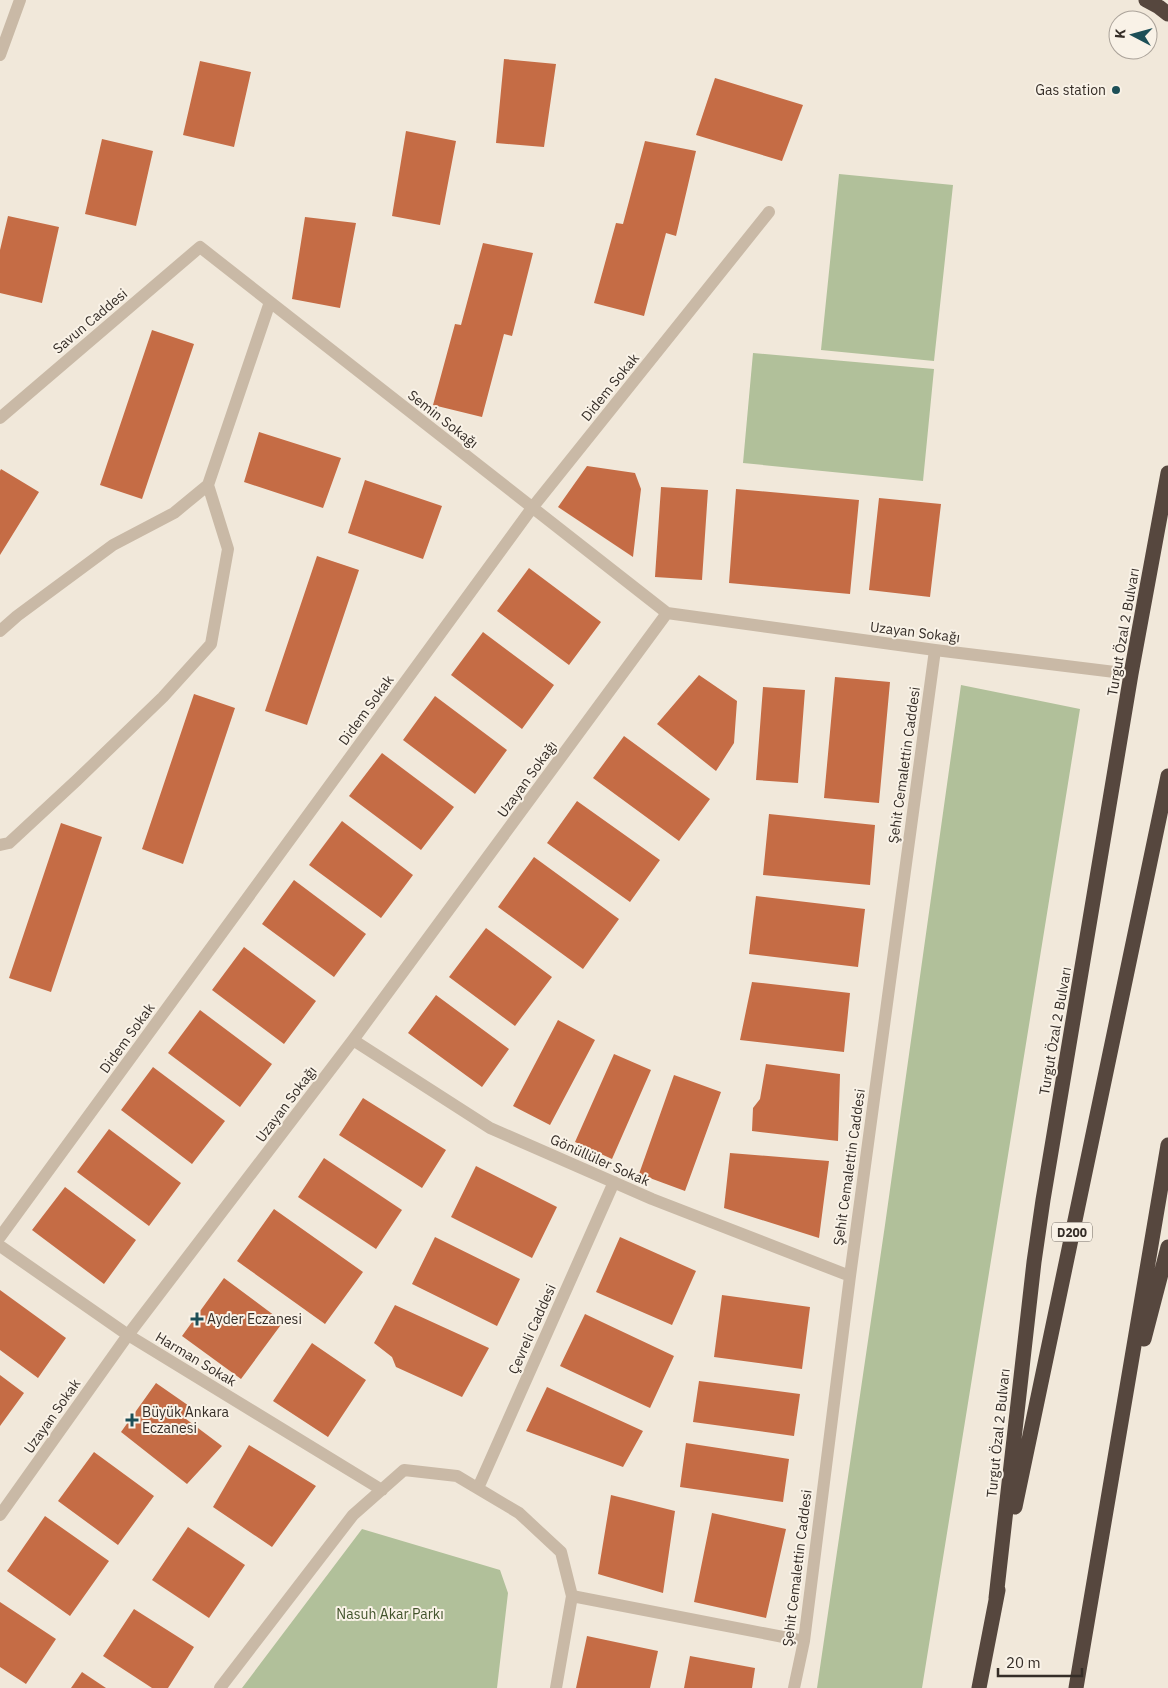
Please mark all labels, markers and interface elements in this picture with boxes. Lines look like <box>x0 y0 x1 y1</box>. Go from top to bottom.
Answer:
north arrow <box>1108 10 1158 60</box>
text: K <box>1111 28 1130 39</box>
place label: Gas station <box>1035 81 1106 99</box>
marker: Gas station <box>1110 84 1122 96</box>
street label: Savun Caddesi <box>49 285 131 357</box>
street label: Didem Sokak <box>577 349 643 425</box>
street label: Semin Sokağı <box>404 386 482 452</box>
street label: Turgut Özal 2 Bulvarı <box>1103 566 1143 698</box>
street label: Uzayan Sokağı <box>869 618 961 646</box>
street label: Didem Sokak <box>335 671 398 749</box>
street label: Şehit Cemalettin Caddesi <box>884 686 924 844</box>
street label: Uzayan Sokağı <box>493 737 561 821</box>
street label: Turgut Özal 2 Bulvarı <box>1035 965 1075 1097</box>
street label: Didem Sokak <box>96 999 159 1077</box>
street label: Uzayan Sokağı <box>252 1062 320 1146</box>
street label: Şehit Cemalettin Caddesi <box>829 1088 869 1246</box>
street label: Gönüllüler Sokak <box>547 1130 653 1190</box>
road number: D200 <box>1052 1222 1092 1242</box>
street label: Çevreli Caddesi <box>504 1281 560 1377</box>
place label: Ayder Eczanesi <box>207 1310 302 1328</box>
marker: Ayder Eczanesi <box>191 1313 203 1325</box>
street label: Harman Sokak <box>152 1328 240 1391</box>
street label: Turgut Özal 2 Bulvarı <box>982 1367 1014 1499</box>
street label: Uzayan Sokak <box>20 1375 85 1457</box>
place label: Büyük Ankara Eczanesi <box>142 1403 230 1437</box>
marker: Büyük Ankara Eczanesi <box>126 1414 138 1426</box>
street label: Şehit Cemalettin Caddesi <box>778 1489 816 1647</box>
park label: Nasuh Akar Parkı <box>336 1605 444 1623</box>
scale bar <box>998 1646 1082 1678</box>
text: 20 m <box>1006 1653 1041 1672</box>

